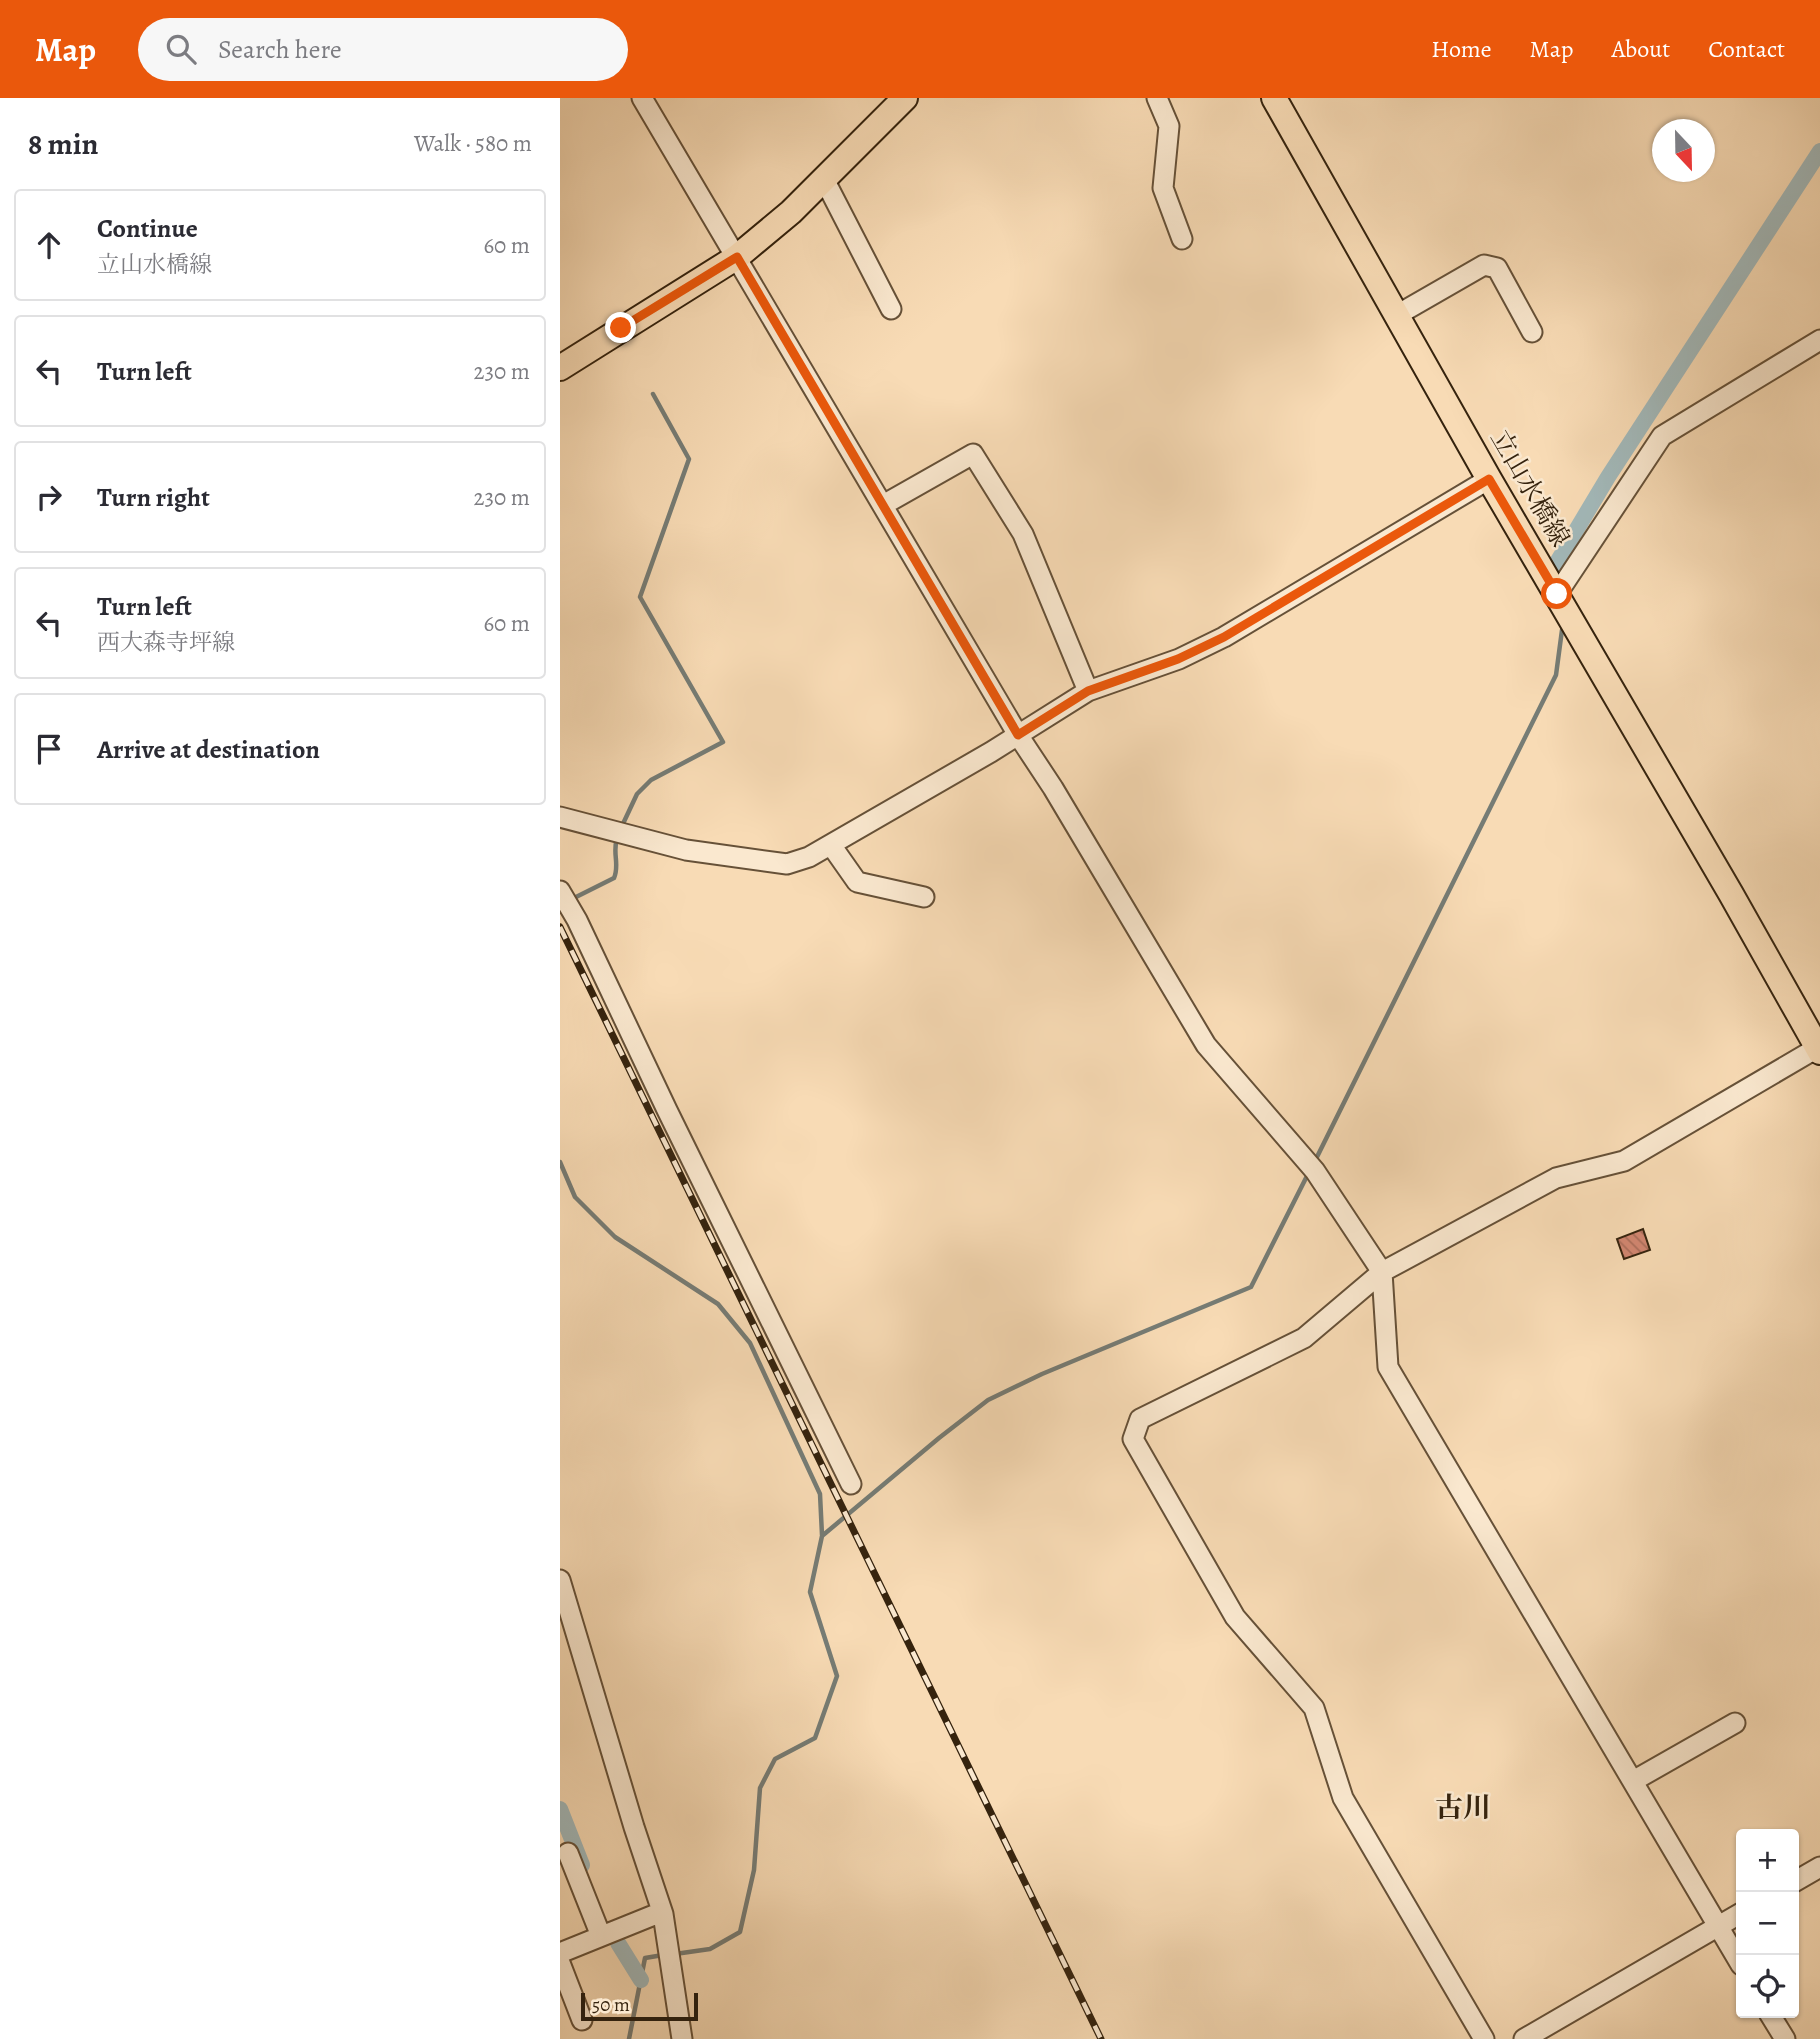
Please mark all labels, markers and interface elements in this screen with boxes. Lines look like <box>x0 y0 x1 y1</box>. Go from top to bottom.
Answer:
search box <box>138 18 628 81</box>
text: Map <box>35 27 96 72</box>
icon: search <box>162 30 200 68</box>
text: Search here <box>218 32 342 67</box>
text: Home <box>1431 33 1492 65</box>
text: Map <box>1530 33 1574 65</box>
text: About <box>1612 33 1670 65</box>
text: Contact <box>1708 33 1785 65</box>
north arrow <box>1652 119 1715 182</box>
text: 8 min <box>28 124 98 164</box>
text: Walk · 580 m <box>414 128 532 159</box>
text: Continue <box>97 211 198 246</box>
icon: ahead <box>30 226 68 264</box>
text: 60 m <box>483 230 530 261</box>
text: 立山水橋線 <box>97 249 212 280</box>
route end <box>605 312 636 343</box>
icon: left <box>30 352 68 390</box>
text: Turn left <box>97 354 192 389</box>
text: 230 m <box>474 356 530 387</box>
street label: 立山水橋線 <box>1482 423 1578 553</box>
icon: right <box>30 478 68 516</box>
text: Turn right <box>97 480 210 515</box>
text: 230 m <box>474 482 530 513</box>
route start <box>1541 578 1572 609</box>
text: Turn left <box>97 589 192 624</box>
icon: left <box>30 604 68 642</box>
text: 60 m <box>483 608 530 639</box>
text: 西大森寺坪線 <box>97 627 235 658</box>
icon: arrive <box>30 730 68 768</box>
text: Arrive at destination <box>97 732 320 767</box>
district label: 古川 <box>1435 1789 1491 1827</box>
map controls <box>1736 1829 1799 2018</box>
button: + <box>1736 1829 1799 1892</box>
button: − <box>1736 1892 1799 1955</box>
button: locate <box>1736 1955 1799 2018</box>
scale bar <box>581 1990 698 2022</box>
text: 50 m <box>592 1992 630 2018</box>

